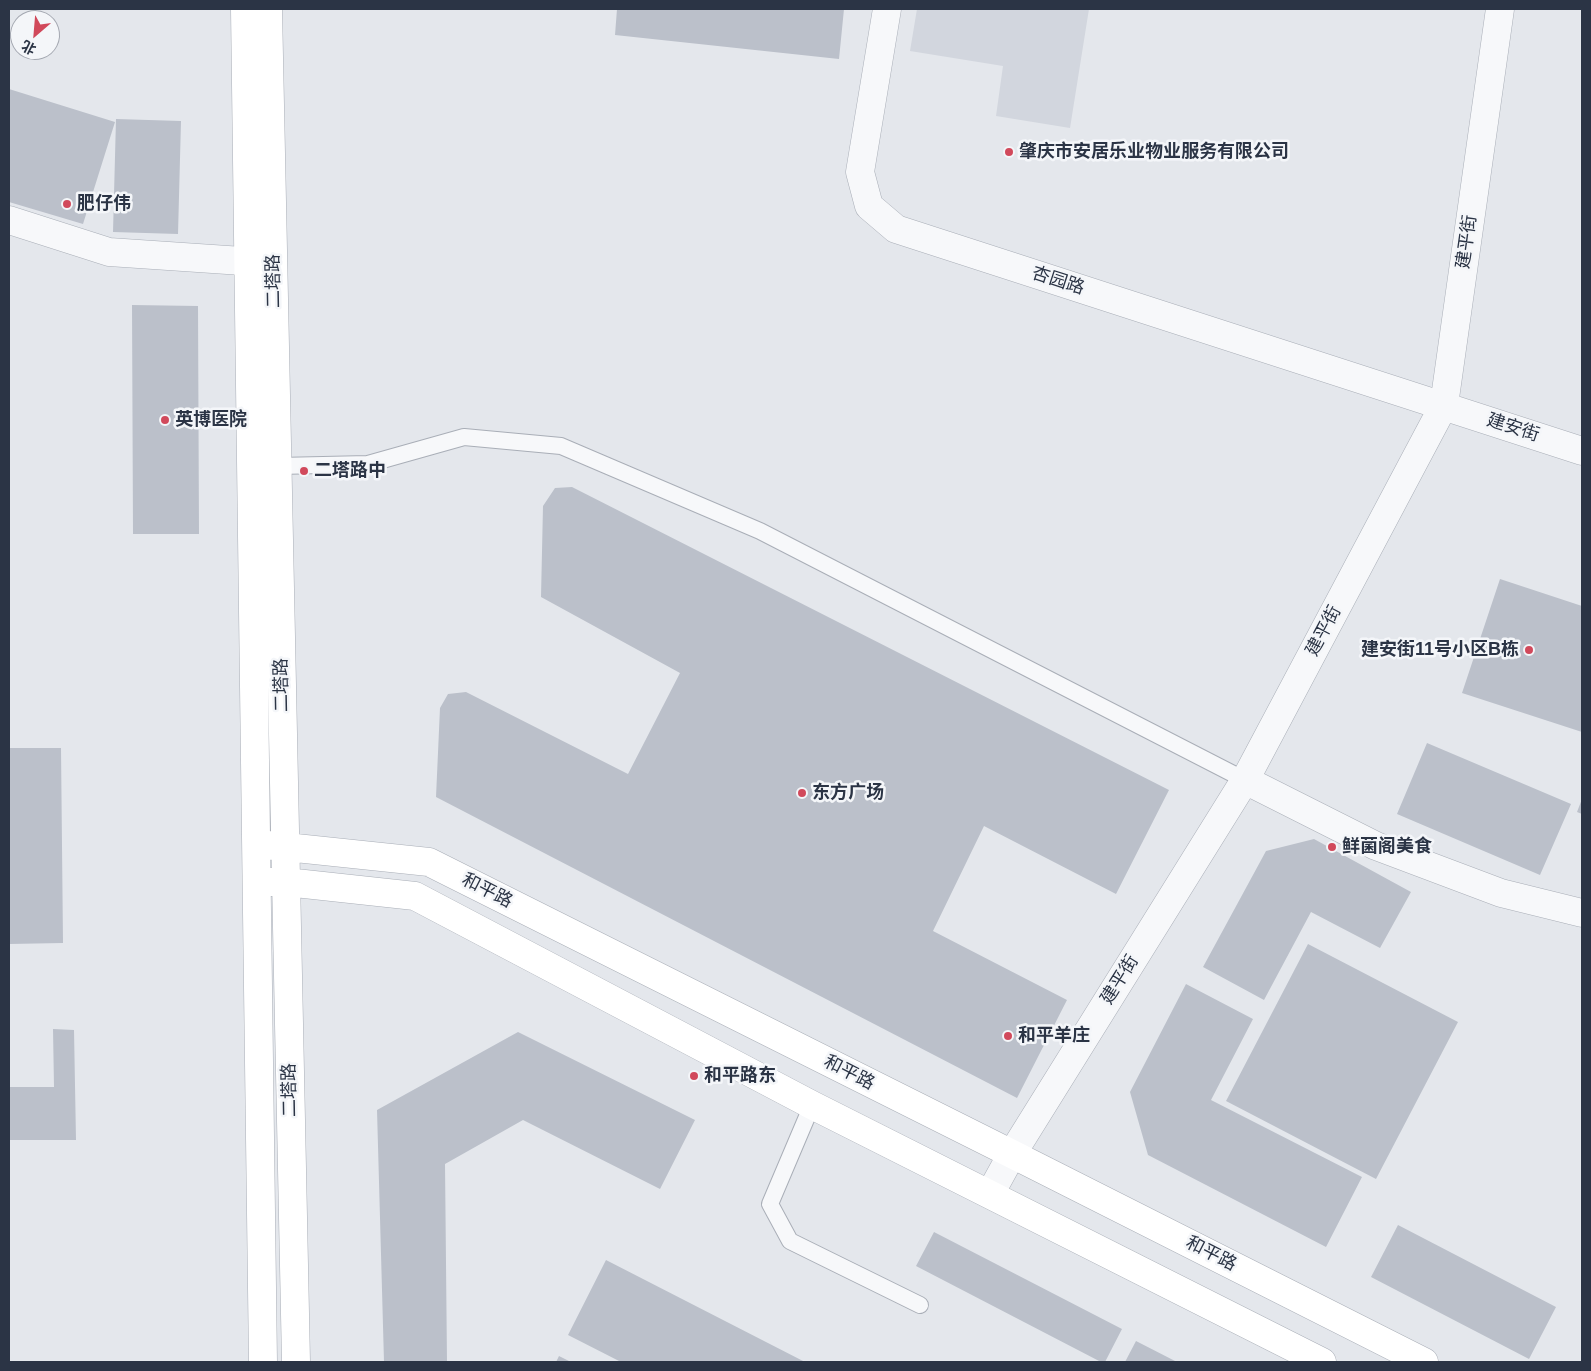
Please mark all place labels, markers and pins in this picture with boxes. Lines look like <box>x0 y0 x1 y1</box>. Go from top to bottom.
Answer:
place label: 肇庆市安居乐业物业服务有限公司 <box>1019 141 1289 163</box>
marker: 肇庆市安居乐业物业服务有限公司 <box>1003 146 1015 158</box>
place label: 肥仔伟 <box>77 193 131 215</box>
marker: 肥仔伟 <box>61 198 73 210</box>
place label: 英博医院 <box>175 409 247 431</box>
marker: 英博医院 <box>159 414 171 426</box>
place label: 二塔路中 <box>314 460 386 482</box>
marker: 二塔路中 <box>298 465 310 477</box>
place label: 建安街11号小区B栋 <box>1361 639 1519 661</box>
marker: 建安街11号小区B栋 <box>1523 644 1535 656</box>
place label: 东方广场 <box>812 782 884 804</box>
marker: 东方广场 <box>796 787 808 799</box>
place label: 鲜菌阁美食 <box>1342 836 1432 858</box>
marker: 鲜菌阁美食 <box>1326 841 1338 853</box>
place label: 和平羊庄 <box>1018 1025 1090 1047</box>
marker: 和平羊庄 <box>1002 1030 1014 1042</box>
place label: 和平路东 <box>704 1065 776 1087</box>
marker: 和平路东 <box>688 1070 700 1082</box>

